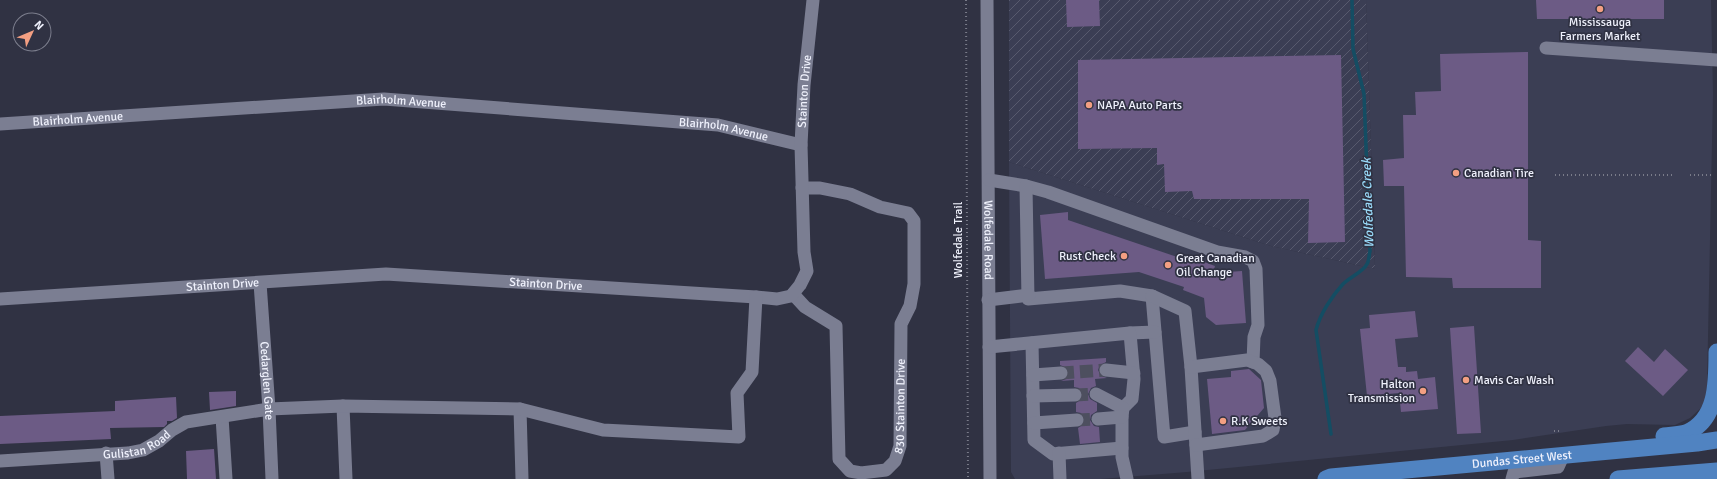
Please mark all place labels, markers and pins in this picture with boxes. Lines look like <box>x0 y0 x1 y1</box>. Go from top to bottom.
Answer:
marker: Mississauga Farmers Market <box>1595 4 1605 14</box>
place label: Mississauga Farmers Market <box>1560 15 1640 44</box>
place label: NAPA Auto Parts <box>1097 98 1182 113</box>
marker: NAPA Auto Parts <box>1084 100 1094 110</box>
place label: Canadian Tire <box>1464 166 1534 181</box>
marker: Canadian Tire <box>1451 168 1461 178</box>
place label: Rust Check <box>1059 249 1116 264</box>
marker: Rust Check <box>1119 251 1129 261</box>
place label: Great Canadian Oil Change <box>1176 251 1255 280</box>
marker: Great Canadian Oil Change <box>1163 260 1173 270</box>
place label: Mavis Car Wash <box>1474 373 1554 388</box>
marker: Mavis Car Wash <box>1461 375 1471 385</box>
place label: Halton Transmission <box>1348 377 1415 406</box>
marker: Halton Transmission <box>1418 386 1428 396</box>
place label: R.K Sweets <box>1231 414 1288 429</box>
marker: R.K Sweets <box>1218 416 1228 426</box>

